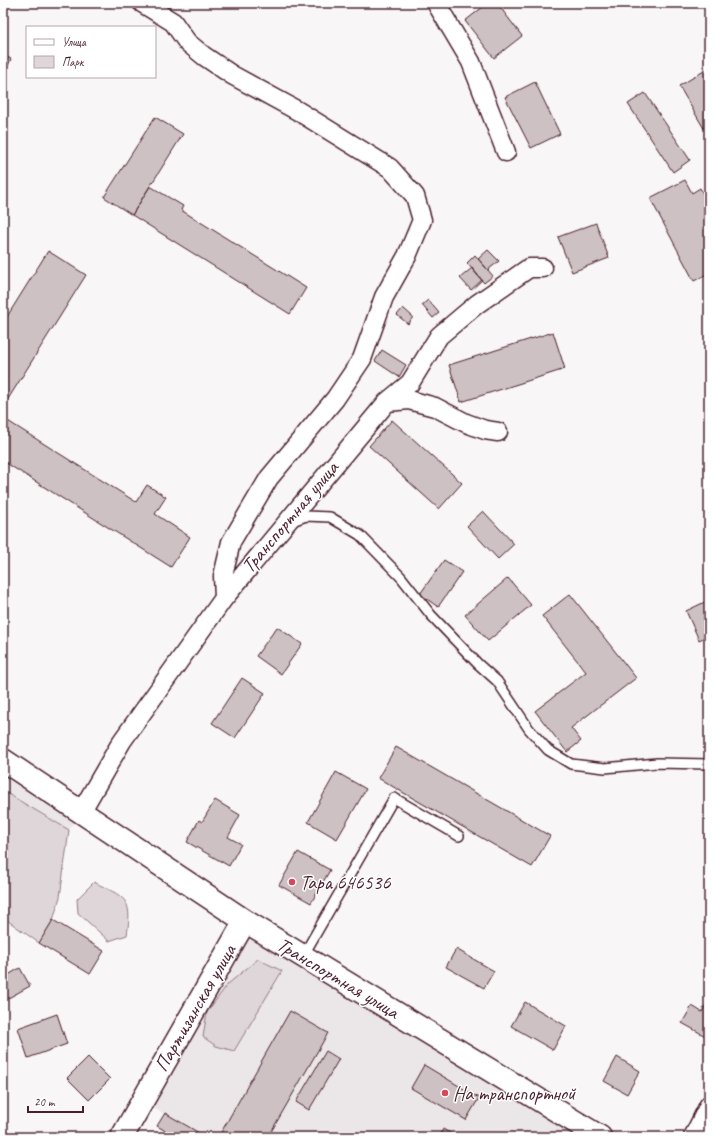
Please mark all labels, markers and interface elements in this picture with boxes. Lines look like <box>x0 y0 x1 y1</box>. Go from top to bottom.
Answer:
legend <box>26 26 156 78</box>
text: Улица <box>62 34 87 50</box>
text: Парк <box>62 54 85 70</box>
street label: Транспортная улица <box>236 455 345 578</box>
place label: Тара 646536 <box>300 870 392 895</box>
marker: Тара 646536 <box>287 877 297 887</box>
street label: Транспортная улица <box>272 932 405 1025</box>
street label: Партизанская улица <box>149 938 242 1076</box>
place label: На транспортной <box>453 1081 577 1106</box>
scale bar <box>28 1088 83 1114</box>
marker: На транспортной <box>440 1088 450 1098</box>
text: 20 m <box>34 1094 56 1110</box>

